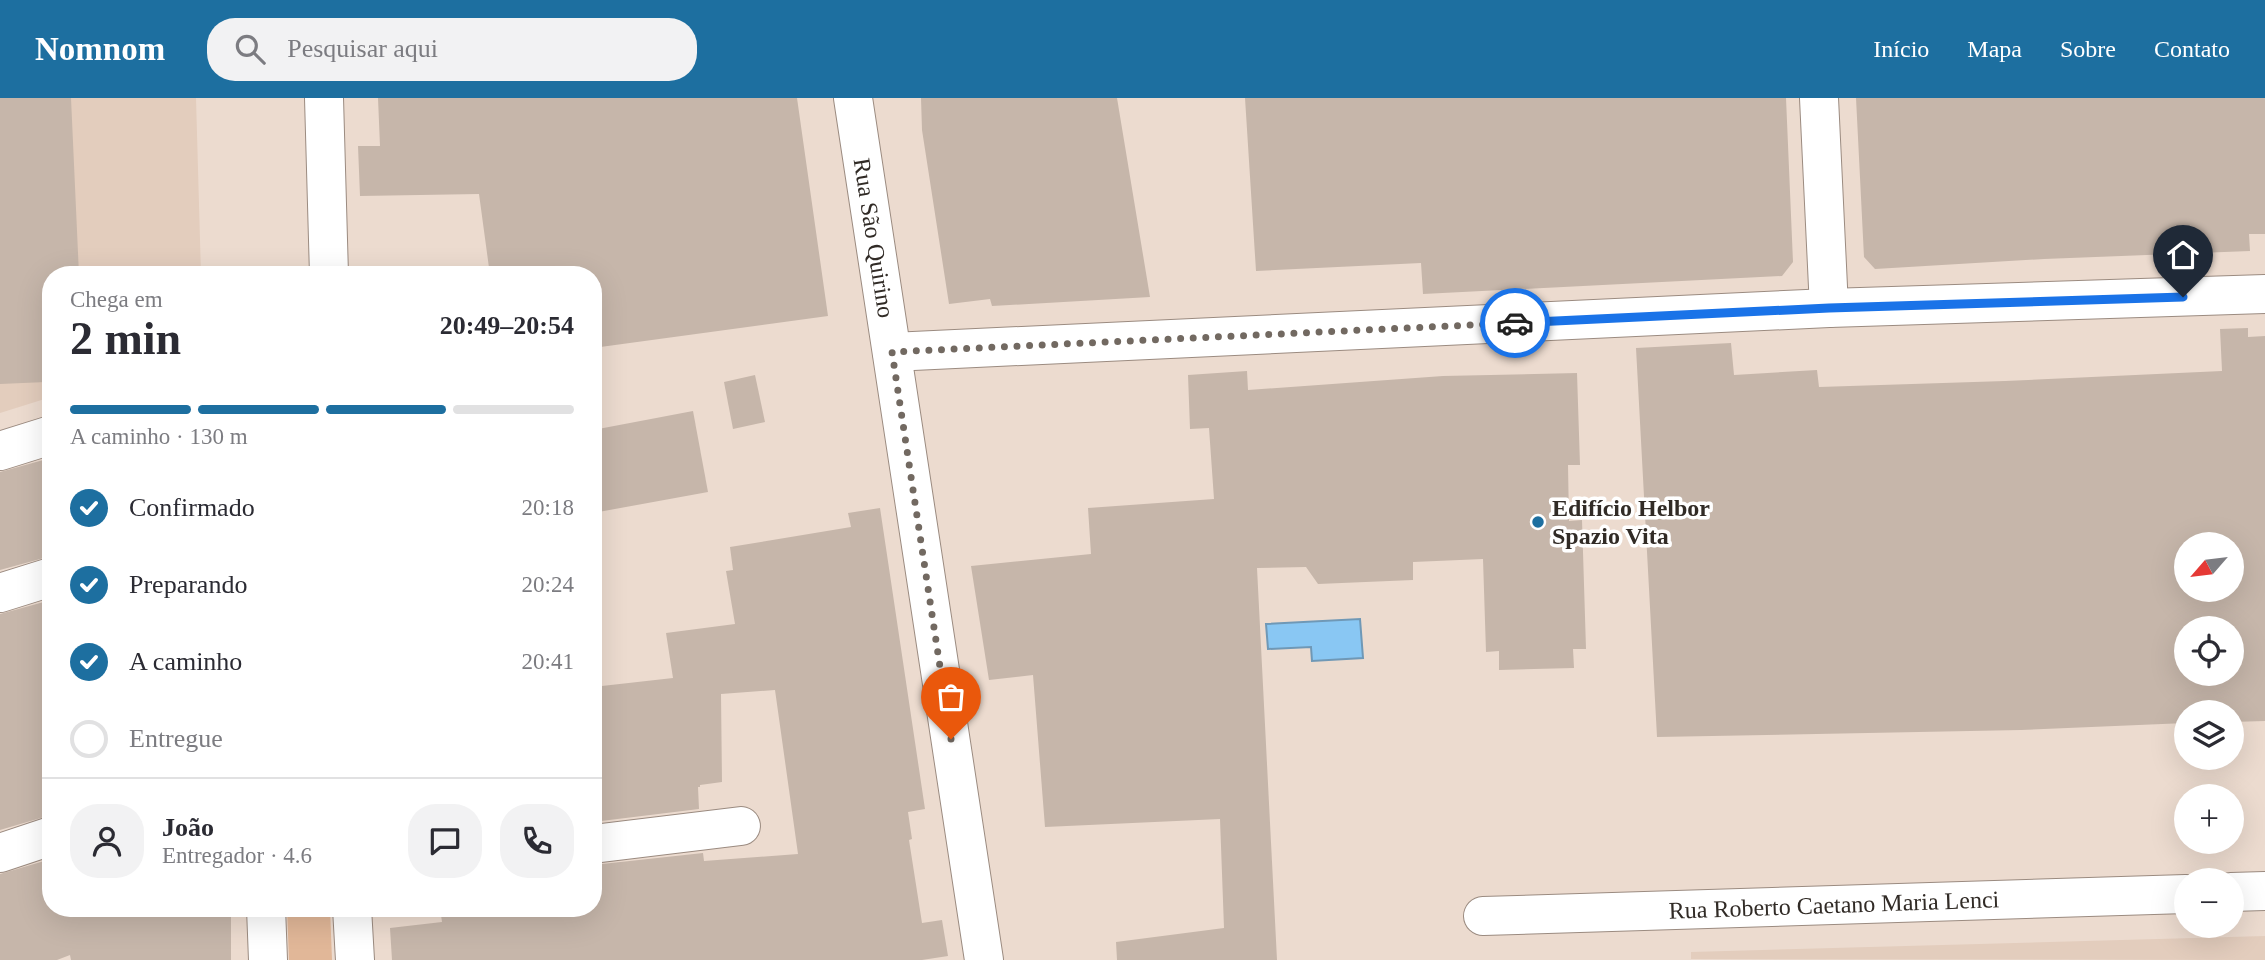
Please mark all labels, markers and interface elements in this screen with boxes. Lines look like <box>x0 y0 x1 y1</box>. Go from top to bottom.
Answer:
search box <box>207 18 697 81</box>
icon: search <box>231 30 269 68</box>
text: Nomnom <box>35 31 165 67</box>
text: Pesquisar aqui <box>287 34 438 63</box>
text: Início <box>1873 36 1929 62</box>
text: Mapa <box>1967 36 2022 62</box>
text: Sobre <box>2060 36 2116 62</box>
text: Contato <box>2154 36 2230 62</box>
street label: Rua São Quirino <box>849 156 899 320</box>
pin <box>2153 225 2213 297</box>
icon: home <box>2164 236 2202 274</box>
text: Chega em <box>70 287 163 312</box>
courier <box>1480 288 1550 358</box>
icon: car <box>1496 304 1534 342</box>
text: 20:49–20:54 <box>440 311 574 340</box>
text: 2 min <box>70 313 181 364</box>
text: A caminho · 130 m <box>70 424 248 449</box>
icon: check <box>70 489 108 527</box>
text: Confirmado <box>129 493 255 522</box>
text: 20:18 <box>522 495 574 520</box>
place label: Edifício Helbor Spazio Vita <box>1552 495 1710 549</box>
marker: Edifício Helbor Spazio Vita <box>1530 514 1546 530</box>
north arrow <box>2174 532 2244 602</box>
map controls <box>2174 532 2244 938</box>
icon: check <box>70 566 108 604</box>
text: Preparando <box>129 570 247 599</box>
text: 20:24 <box>522 572 574 597</box>
button: locate <box>2174 616 2244 686</box>
icon: check <box>70 643 108 681</box>
text: A caminho <box>129 647 242 676</box>
text: 20:41 <box>522 649 574 674</box>
pin <box>921 667 981 739</box>
icon: bag <box>932 678 970 716</box>
button: layers <box>2174 700 2244 770</box>
text: Entregue <box>129 724 223 753</box>
button: + <box>2174 784 2244 854</box>
button: person <box>70 804 144 878</box>
button: chat <box>408 804 482 878</box>
button: phone <box>500 804 574 878</box>
text: João <box>162 813 214 842</box>
text: Entregador · 4.6 <box>162 843 312 868</box>
button: − <box>2174 868 2244 938</box>
street label: Rua Roberto Caetano Maria Lenci <box>1668 886 2000 924</box>

